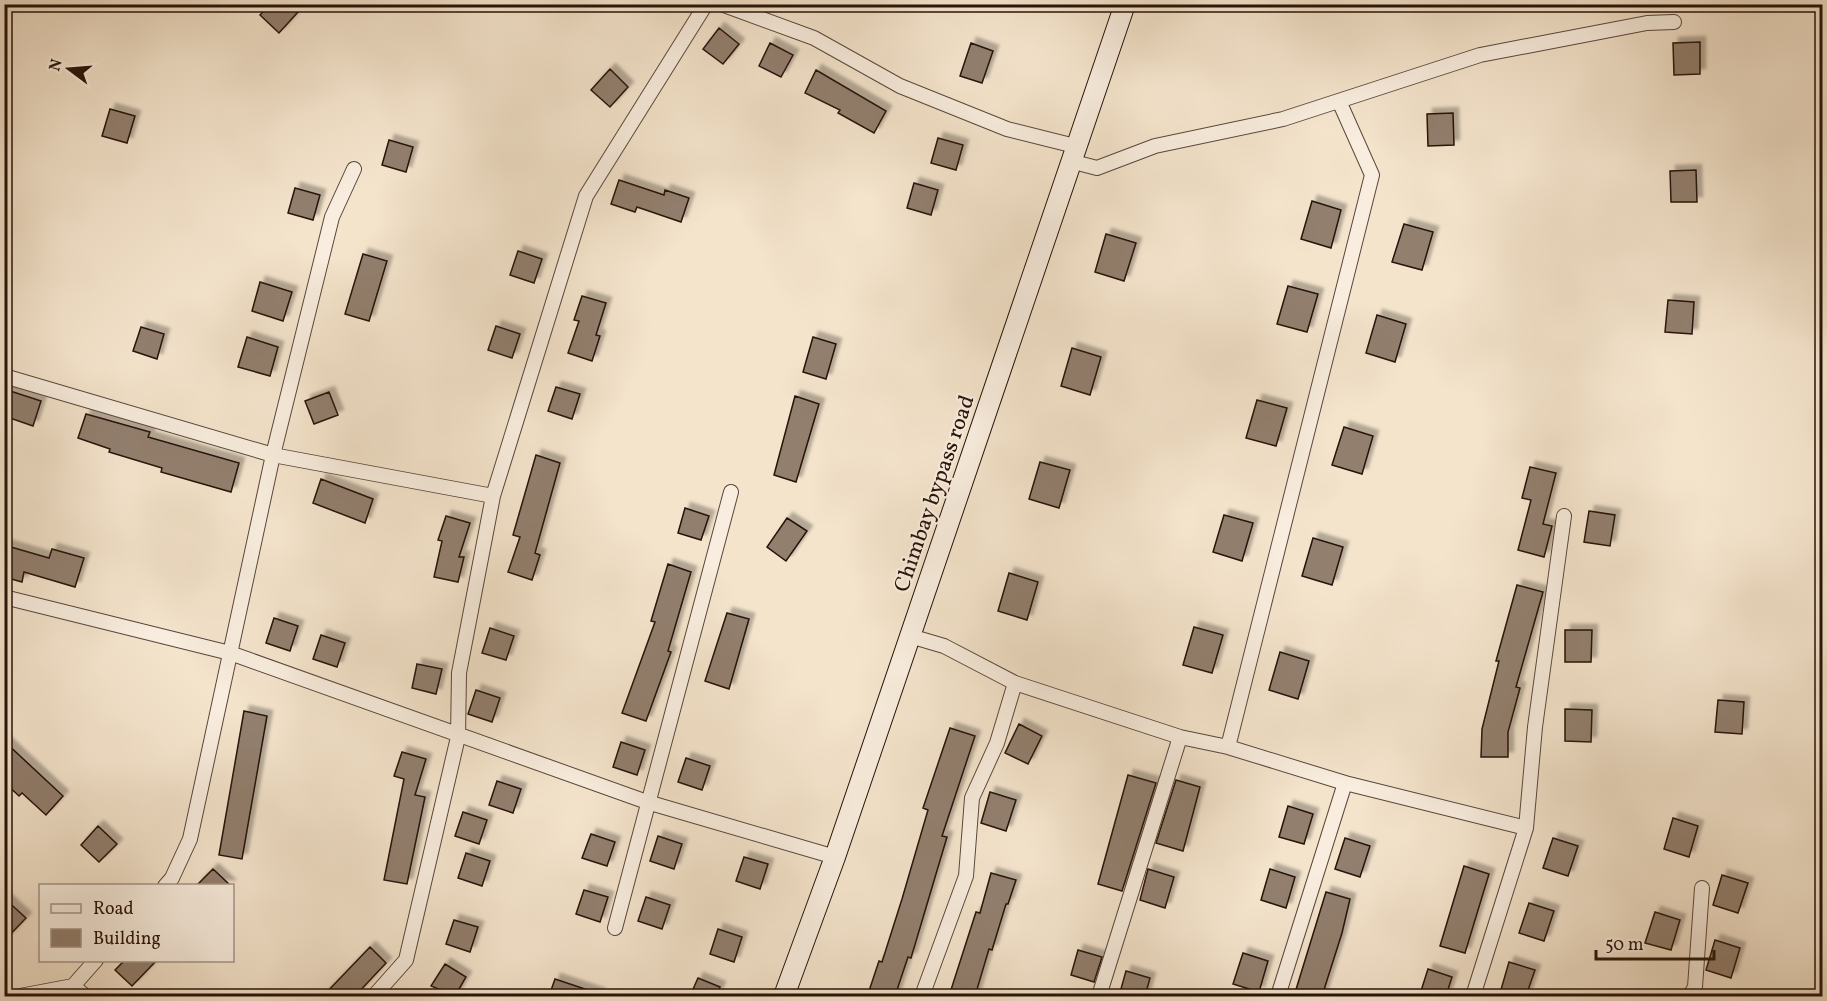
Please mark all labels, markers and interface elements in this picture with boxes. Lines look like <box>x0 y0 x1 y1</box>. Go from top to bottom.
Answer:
north arrow <box>39 39 99 99</box>
text: N <box>44 56 69 74</box>
street label: Chimbay bypass road <box>887 391 984 596</box>
legend <box>39 884 234 962</box>
text: Road <box>93 897 134 922</box>
scale bar <box>1596 923 1714 961</box>
text: Building <box>93 927 161 952</box>
text: 50 m <box>1605 933 1644 958</box>

